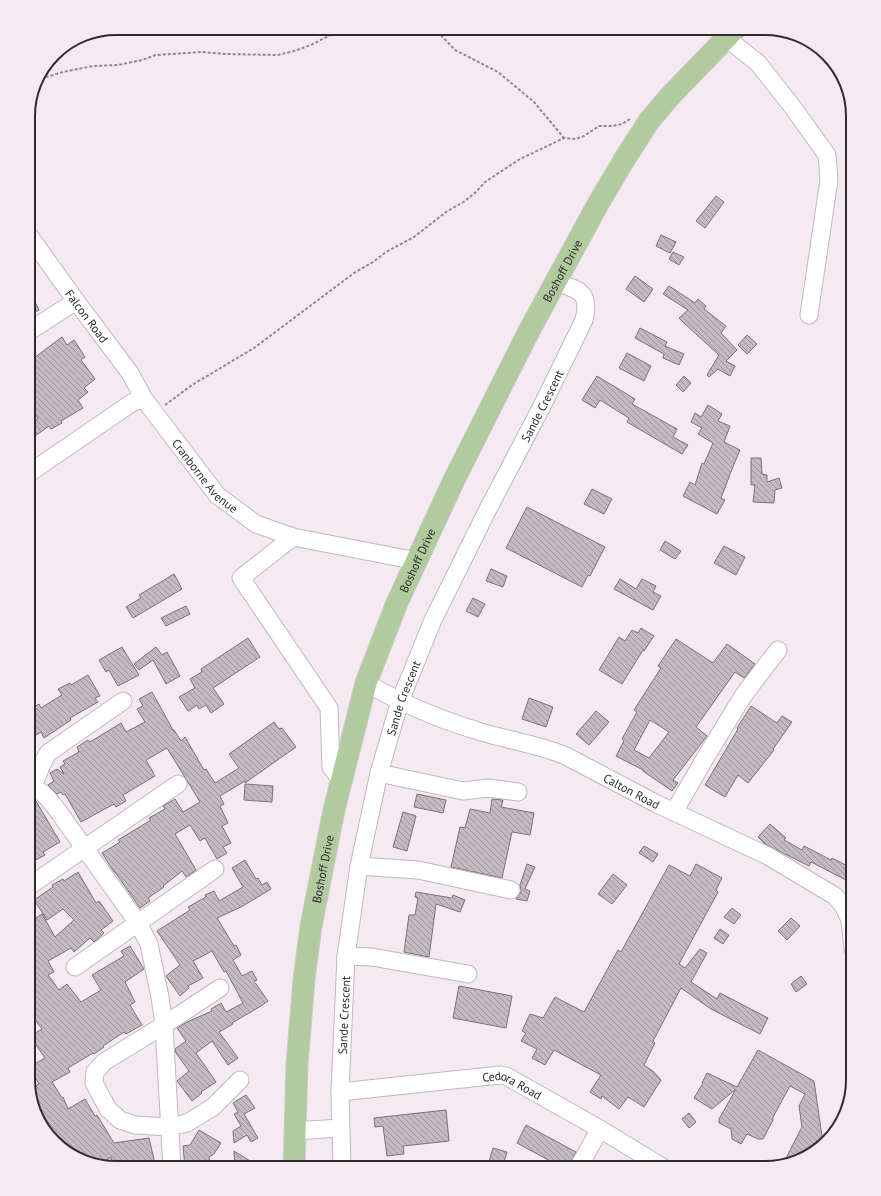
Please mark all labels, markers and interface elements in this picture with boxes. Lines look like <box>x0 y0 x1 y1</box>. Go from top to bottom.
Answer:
street label: Boshoff Drive <box>539 237 585 305</box>
street label: Falcon Road <box>63 286 112 345</box>
street label: Sande Crescent <box>517 367 566 444</box>
street label: Cranborne Avenue <box>169 436 241 516</box>
street label: Boshoff Drive <box>395 526 438 595</box>
street label: Sande Crescent <box>383 658 423 737</box>
street label: Calton Road <box>601 770 663 812</box>
street label: Boshoff Drive <box>308 834 336 904</box>
street label: Sande Crescent <box>334 976 353 1055</box>
street label: Cedora Road <box>481 1067 545 1102</box>

